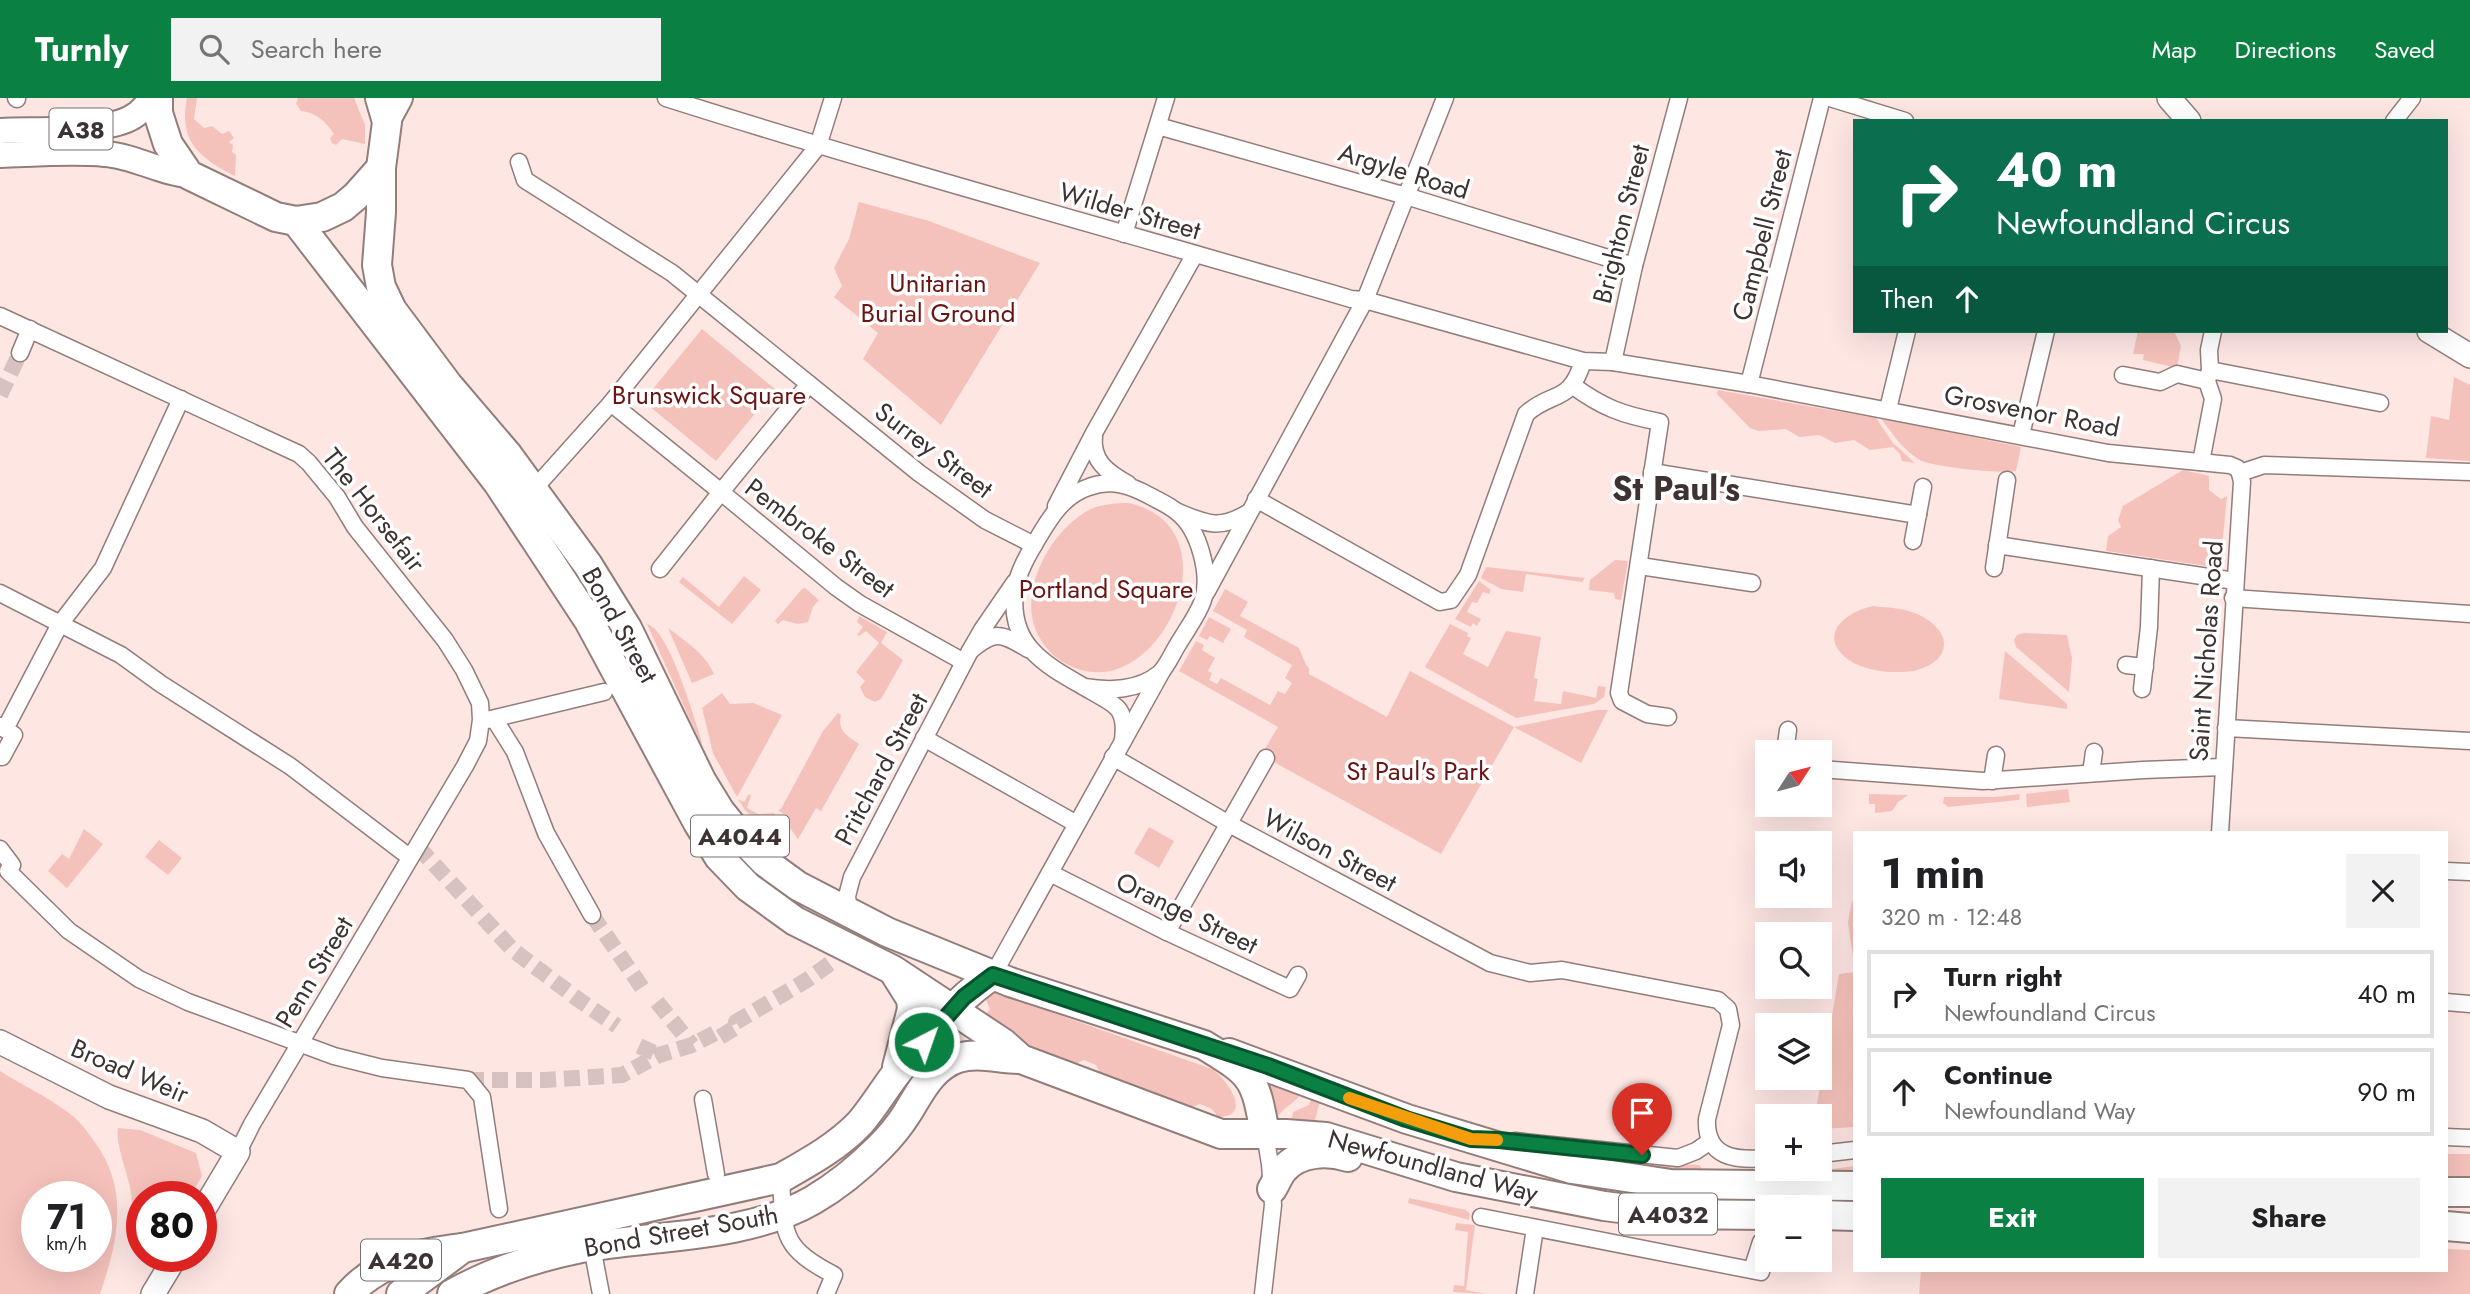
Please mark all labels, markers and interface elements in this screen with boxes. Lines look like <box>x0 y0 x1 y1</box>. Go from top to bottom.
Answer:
search box <box>171 18 661 81</box>
text: Turnly <box>35 26 129 73</box>
icon: search <box>195 30 233 68</box>
text: Search here <box>251 30 382 68</box>
text: Map <box>2152 32 2197 67</box>
text: Directions <box>2235 32 2336 67</box>
text: Saved <box>2374 32 2435 67</box>
road number: A38 <box>50 109 112 150</box>
street label: Argyle Road <box>1334 133 1474 209</box>
text: 40 m <box>1996 135 2118 205</box>
street label: Brighton Street <box>1583 140 1659 307</box>
street label: Campbell Street <box>1722 145 1802 325</box>
icon: right <box>1881 147 1972 238</box>
street label: Wilder Street <box>1055 173 1206 250</box>
text: Newfoundland Circus <box>1996 200 2290 246</box>
park label: Unitarian Burial Ground <box>860 264 1016 332</box>
text: Then <box>1881 280 1934 318</box>
icon: ahead <box>1948 280 1986 318</box>
street label: Grosvenor Road <box>1941 375 2123 447</box>
park label: Brunswick Square <box>612 376 806 414</box>
street label: Surrey Street <box>867 393 1002 508</box>
street label: The Horsefair <box>313 440 435 580</box>
district label: St Paul's <box>1612 465 1740 512</box>
street label: Pembroke Street <box>737 469 903 607</box>
street label: Saint Nicholas Road <box>2179 539 2233 763</box>
street label: Bond Street <box>573 560 668 690</box>
park label: Portland Square <box>1019 570 1193 608</box>
street label: Pritchard Street <box>825 685 938 852</box>
north arrow <box>1755 740 1832 817</box>
map controls <box>1755 740 1832 1272</box>
park label: St Paul's Park <box>1346 752 1490 790</box>
street label: Wilson Street <box>1256 799 1404 902</box>
road number: A4044 <box>691 816 789 856</box>
button: sound <box>1755 831 1832 908</box>
text: 1 min <box>1881 843 1985 904</box>
button: close <box>2346 854 2420 928</box>
street label: Orange Street <box>1110 862 1265 964</box>
text: 320 m · 12:48 <box>1881 900 2022 934</box>
street label: Penn Street <box>266 908 363 1035</box>
button: search <box>1755 922 1832 999</box>
text: Turn right <box>1944 958 2062 996</box>
icon: right <box>1885 975 1923 1013</box>
text: 40 m <box>2357 975 2416 1013</box>
text: Newfoundland Circus <box>1944 996 2155 1030</box>
position arrow <box>887 1005 961 1079</box>
button: layers <box>1755 1013 1832 1090</box>
street label: Broad Weir <box>65 1029 195 1113</box>
text: Continue <box>1944 1056 2053 1094</box>
icon: ahead <box>1885 1073 1923 1111</box>
text: 90 m <box>2357 1073 2416 1111</box>
pin <box>1612 1083 1672 1155</box>
icon: arrive <box>1623 1094 1661 1132</box>
text: Newfoundland Way <box>1944 1094 2135 1128</box>
button: + <box>1755 1104 1832 1181</box>
street label: Newfoundland Way <box>1324 1120 1543 1212</box>
button: Exit <box>1881 1178 2144 1258</box>
button: Share <box>2158 1178 2420 1258</box>
speed limit sign: 80 <box>126 1181 217 1272</box>
text: 71 <box>47 1192 86 1242</box>
road number: A4032 <box>1619 1194 1717 1234</box>
street label: Bond Street South <box>581 1195 781 1267</box>
button: − <box>1755 1195 1832 1272</box>
text: km/h <box>46 1231 87 1257</box>
road number: A420 <box>361 1240 441 1280</box>

